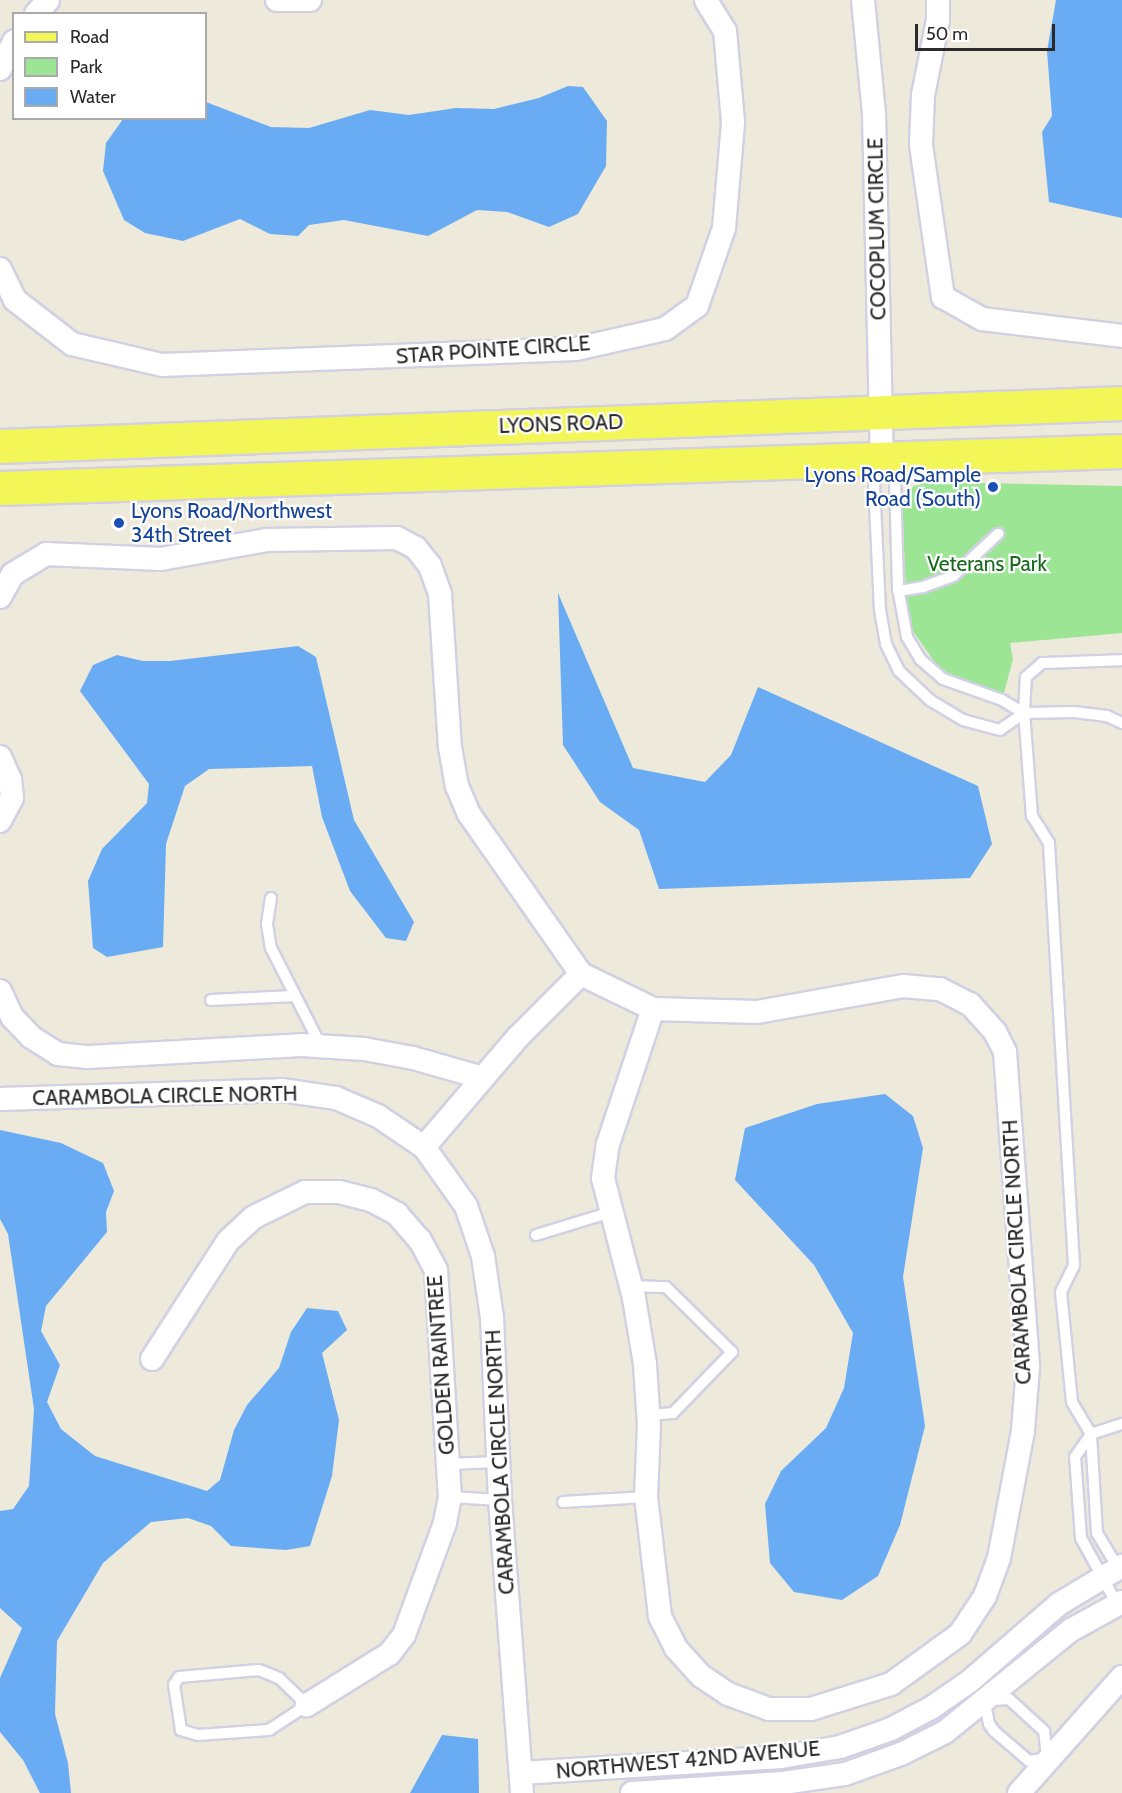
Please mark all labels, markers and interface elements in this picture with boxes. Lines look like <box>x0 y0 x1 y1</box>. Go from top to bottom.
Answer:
legend <box>12 12 207 120</box>
scale bar <box>918 12 1058 50</box>
text: 50 m <box>926 23 968 45</box>
text: Road <box>70 26 109 48</box>
text: Park <box>70 56 102 78</box>
text: Water <box>70 86 116 108</box>
street label: COCOPLUM CIRCLE <box>863 137 891 321</box>
street label: STAR POINTE CIRCLE <box>395 331 591 369</box>
street label: LYONS ROAD <box>498 409 624 439</box>
place label: Lyons Road/Sample Road (South) <box>805 462 981 512</box>
marker: Lyons Road/Sample Road (South) <box>986 480 1000 494</box>
place label: Lyons Road/Northwest 34th Street <box>131 498 332 548</box>
marker: Lyons Road/Northwest 34th Street <box>112 516 126 530</box>
park label: Veterans Park <box>927 551 1047 577</box>
street label: CARAMBOLA CIRCLE NORTH <box>32 1081 298 1111</box>
street label: CARAMBOLA CIRCLE NORTH <box>997 1119 1037 1385</box>
street label: GOLDEN RAINTREE <box>422 1274 460 1456</box>
street label: CARAMBOLA CIRCLE NORTH <box>480 1329 520 1595</box>
street label: NORTHWEST 42ND AVENUE <box>555 1736 821 1784</box>

